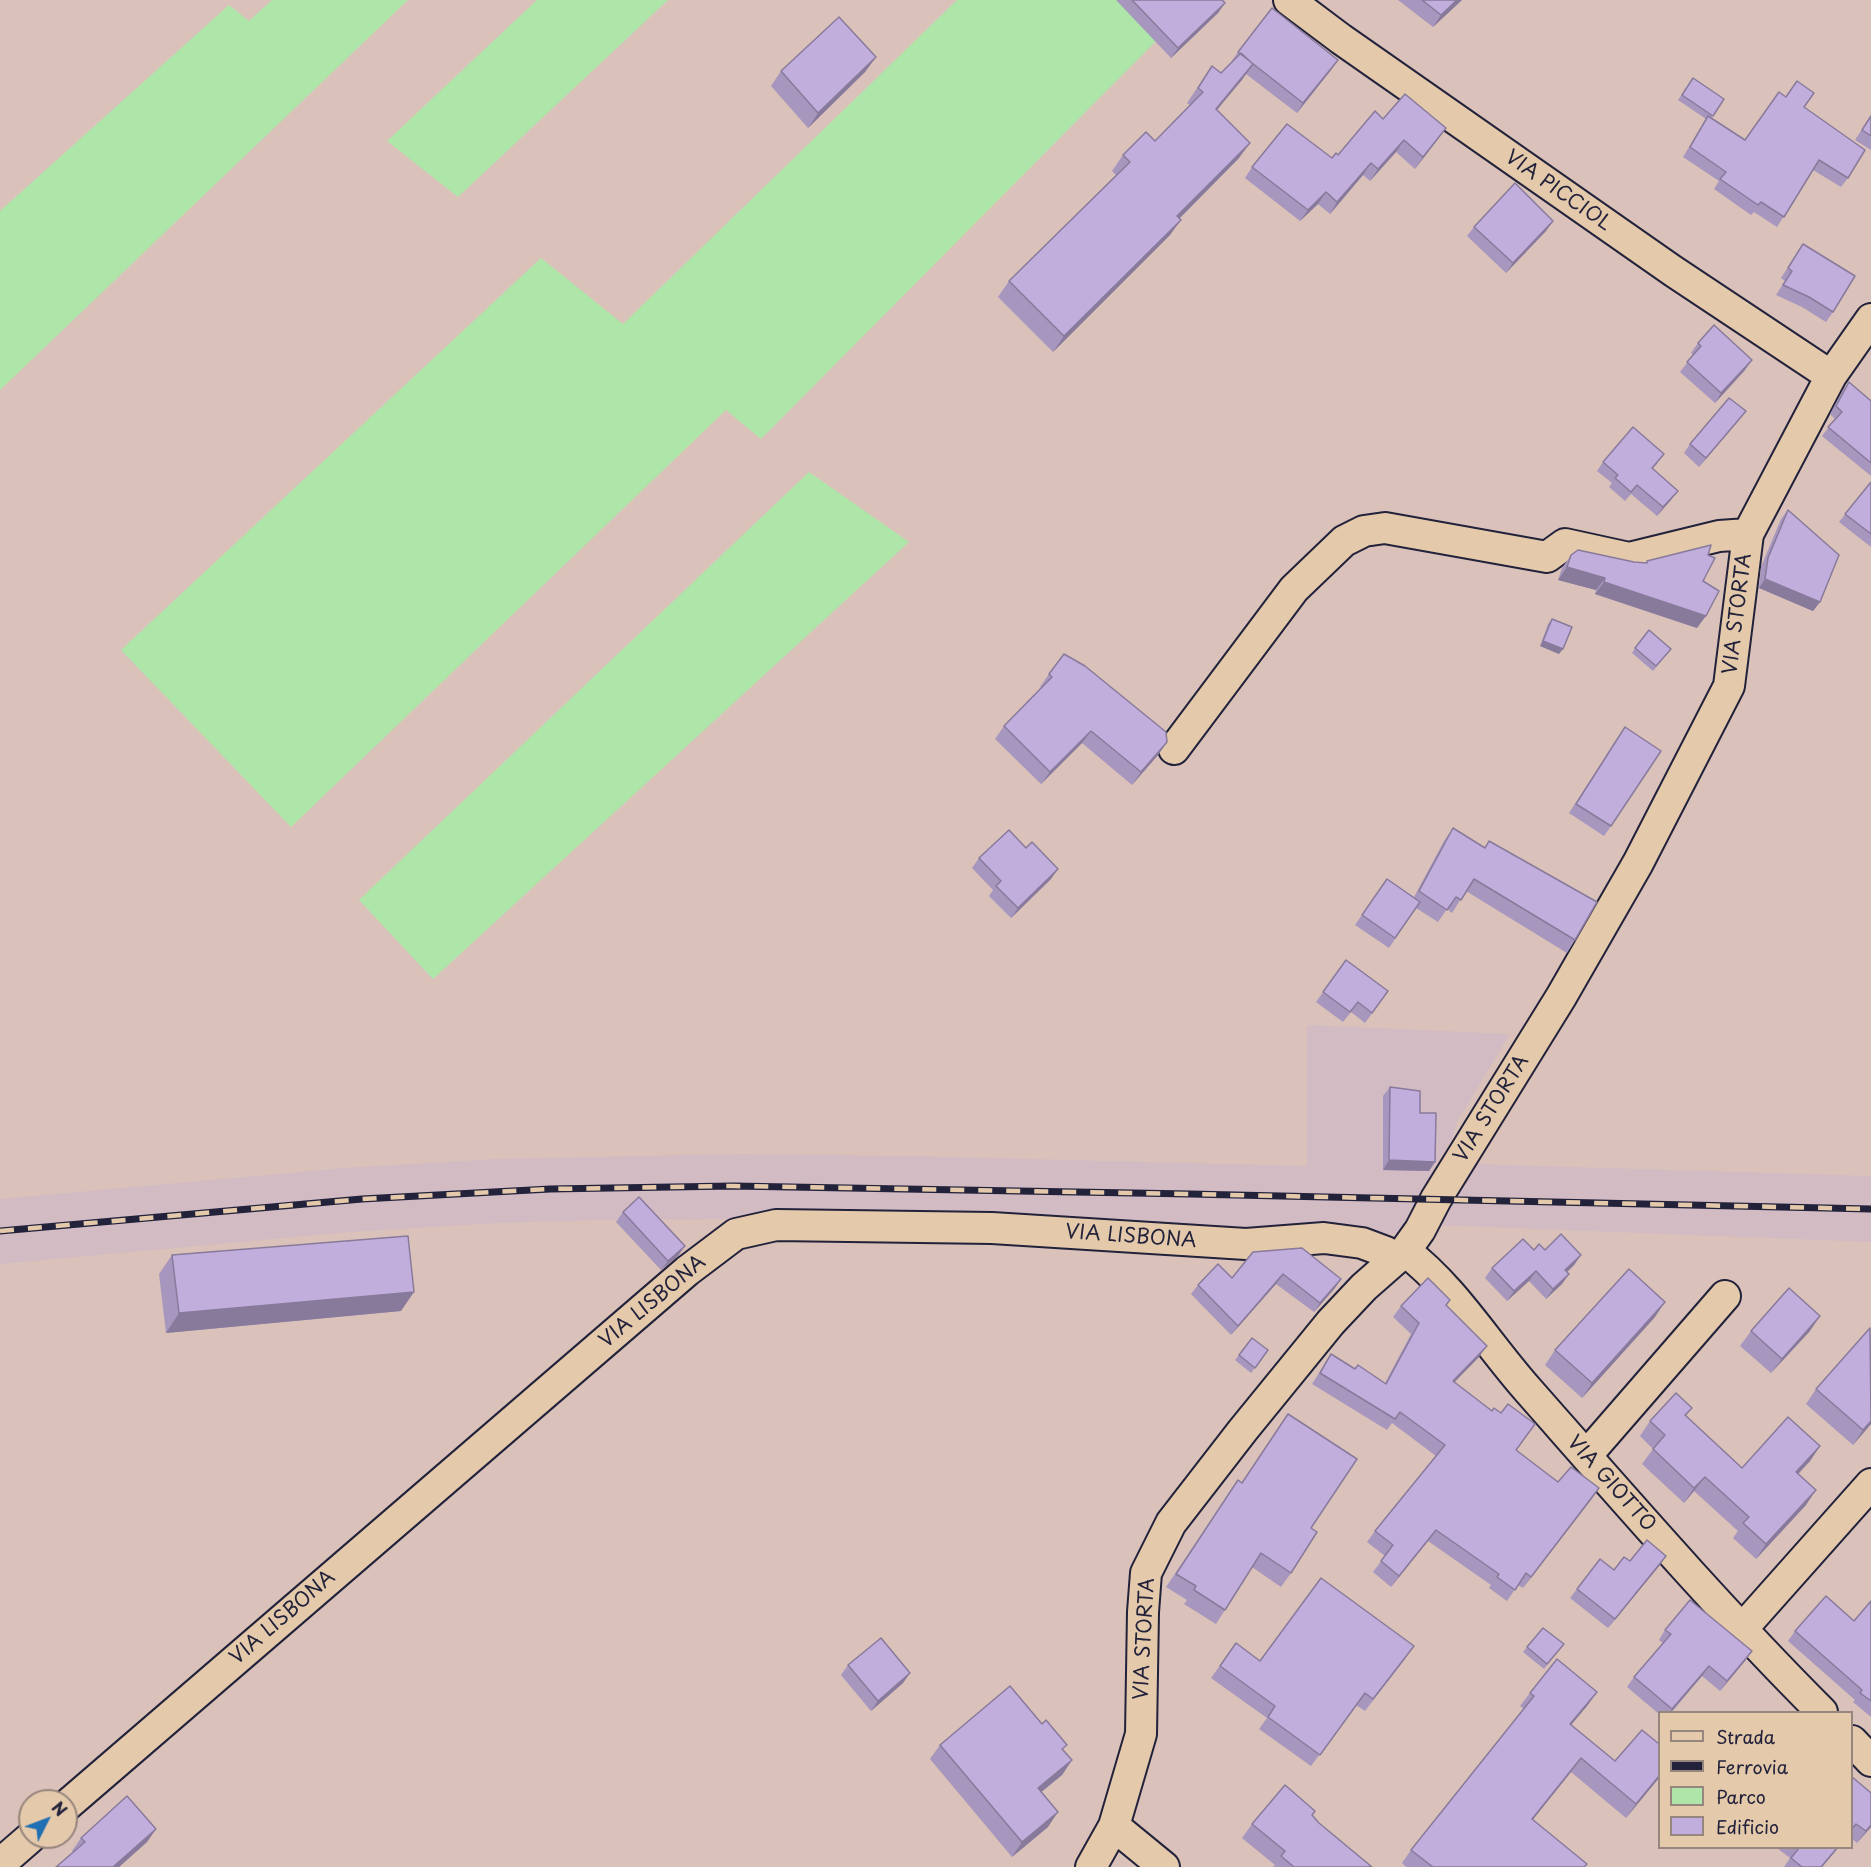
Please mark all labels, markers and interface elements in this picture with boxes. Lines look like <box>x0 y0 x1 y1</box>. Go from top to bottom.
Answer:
street label: VIA PICCIOL <box>1500 146 1616 236</box>
street label: VIA STORTA <box>1719 552 1757 676</box>
street label: VIA STORTA <box>1450 1051 1534 1167</box>
street label: VIA LISBONA <box>1065 1220 1197 1254</box>
street label: VIA LISBONA <box>595 1251 711 1353</box>
street label: VIA GIOTTO <box>1562 1431 1660 1537</box>
street label: VIA LISBONA <box>226 1566 340 1670</box>
street label: VIA STORTA <box>1130 1577 1160 1701</box>
legend <box>1658 1711 1853 1849</box>
text: Strada <box>1716 1723 1775 1750</box>
text: Ferrovia <box>1716 1753 1788 1780</box>
text: Parco <box>1716 1783 1766 1810</box>
north arrow <box>18 1789 78 1849</box>
text: N <box>47 1796 73 1821</box>
text: Edificio <box>1716 1813 1779 1840</box>

